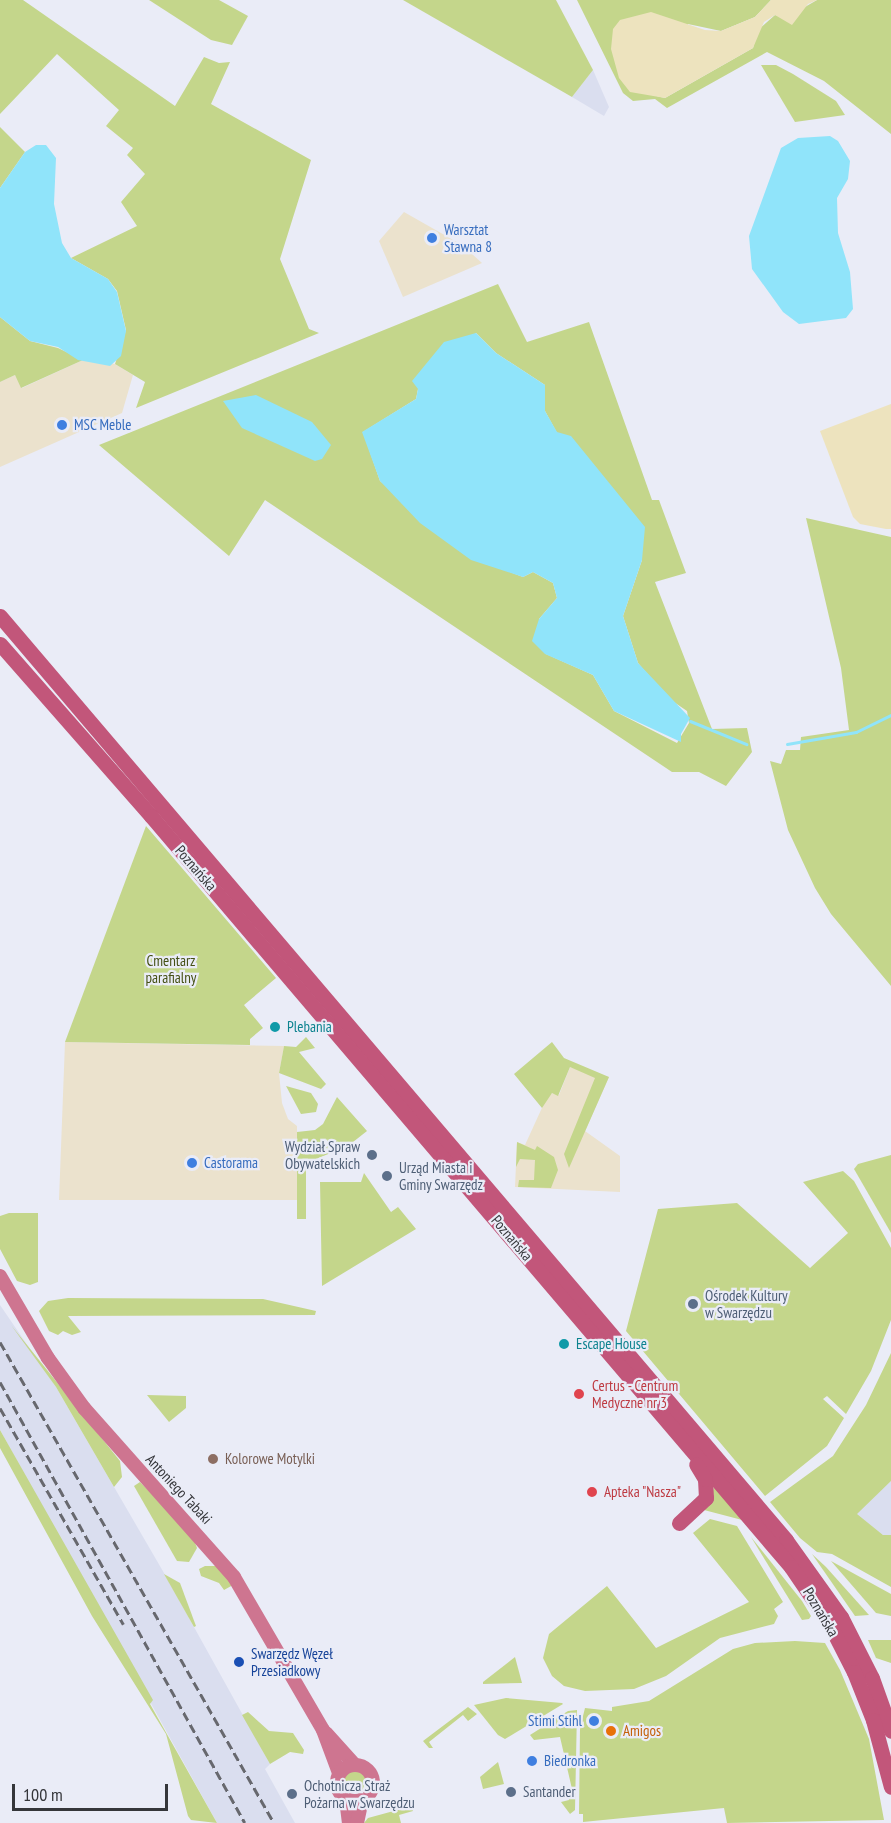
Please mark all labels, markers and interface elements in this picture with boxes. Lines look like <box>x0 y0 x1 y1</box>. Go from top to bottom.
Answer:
place label: Warsztat Stawna 8 <box>444 220 492 255</box>
marker: Warsztat Stawna 8 <box>425 231 439 245</box>
place label: MSC Meble <box>74 416 132 434</box>
marker: MSC Meble <box>55 418 69 432</box>
street label: Poznańska <box>171 842 221 894</box>
park label: Cmentarz parafialny <box>146 951 196 986</box>
place label: Plebania <box>287 1018 332 1036</box>
marker: Plebania <box>268 1020 282 1034</box>
place label: Wydział Spraw Obywatelskich <box>285 1137 360 1172</box>
marker: Wydział Spraw Obywatelskich <box>365 1148 379 1162</box>
place label: Castorama <box>204 1154 258 1172</box>
marker: Castorama <box>185 1156 199 1170</box>
place label: Urząd Miasta i Gminy Swarzędz <box>399 1158 483 1193</box>
marker: Urząd Miasta i Gminy Swarzędz <box>380 1169 394 1183</box>
street label: Poznańska <box>488 1211 536 1265</box>
place label: Ośrodek Kultury w Swarzędzu <box>705 1286 788 1321</box>
marker: Ośrodek Kultury w Swarzędzu <box>686 1297 700 1311</box>
place label: Escape House <box>576 1335 647 1353</box>
marker: Escape House <box>557 1337 571 1351</box>
place label: Certus - Centrum Medyczne nr 3 <box>592 1376 679 1411</box>
marker: Certus - Centrum Medyczne nr 3 <box>570 1385 588 1403</box>
street label: Antoniego Tabaki <box>142 1450 216 1528</box>
place label: Kolorowe Motylki <box>225 1450 315 1468</box>
marker: Kolorowe Motylki <box>206 1452 220 1466</box>
place label: Apteka "Nasza" <box>604 1483 682 1501</box>
marker: Apteka "Nasza" <box>585 1485 599 1499</box>
street label: Poznańska <box>799 1584 843 1640</box>
place label: Swarzędz Węzeł Przesiadkowy <box>251 1644 333 1679</box>
marker: Swarzędz Węzeł Przesiadkowy <box>232 1655 246 1669</box>
place label: Stimi Stihl <box>528 1712 582 1730</box>
marker: Stimi Stihl <box>587 1714 601 1728</box>
place label: Amigos <box>623 1722 661 1740</box>
marker: Amigos <box>604 1724 618 1738</box>
place label: Biedronka <box>544 1752 596 1770</box>
marker: Biedronka <box>525 1754 539 1768</box>
scale bar <box>15 1772 171 1810</box>
place label: Ochotnicza Straż Pożarna w Swarzędzu <box>304 1776 415 1811</box>
text: 100 m <box>23 1783 63 1806</box>
place label: Santander <box>523 1783 576 1801</box>
marker: Santander <box>504 1785 518 1799</box>
marker: Ochotnicza Straż Pożarna w Swarzędzu <box>285 1787 299 1801</box>

